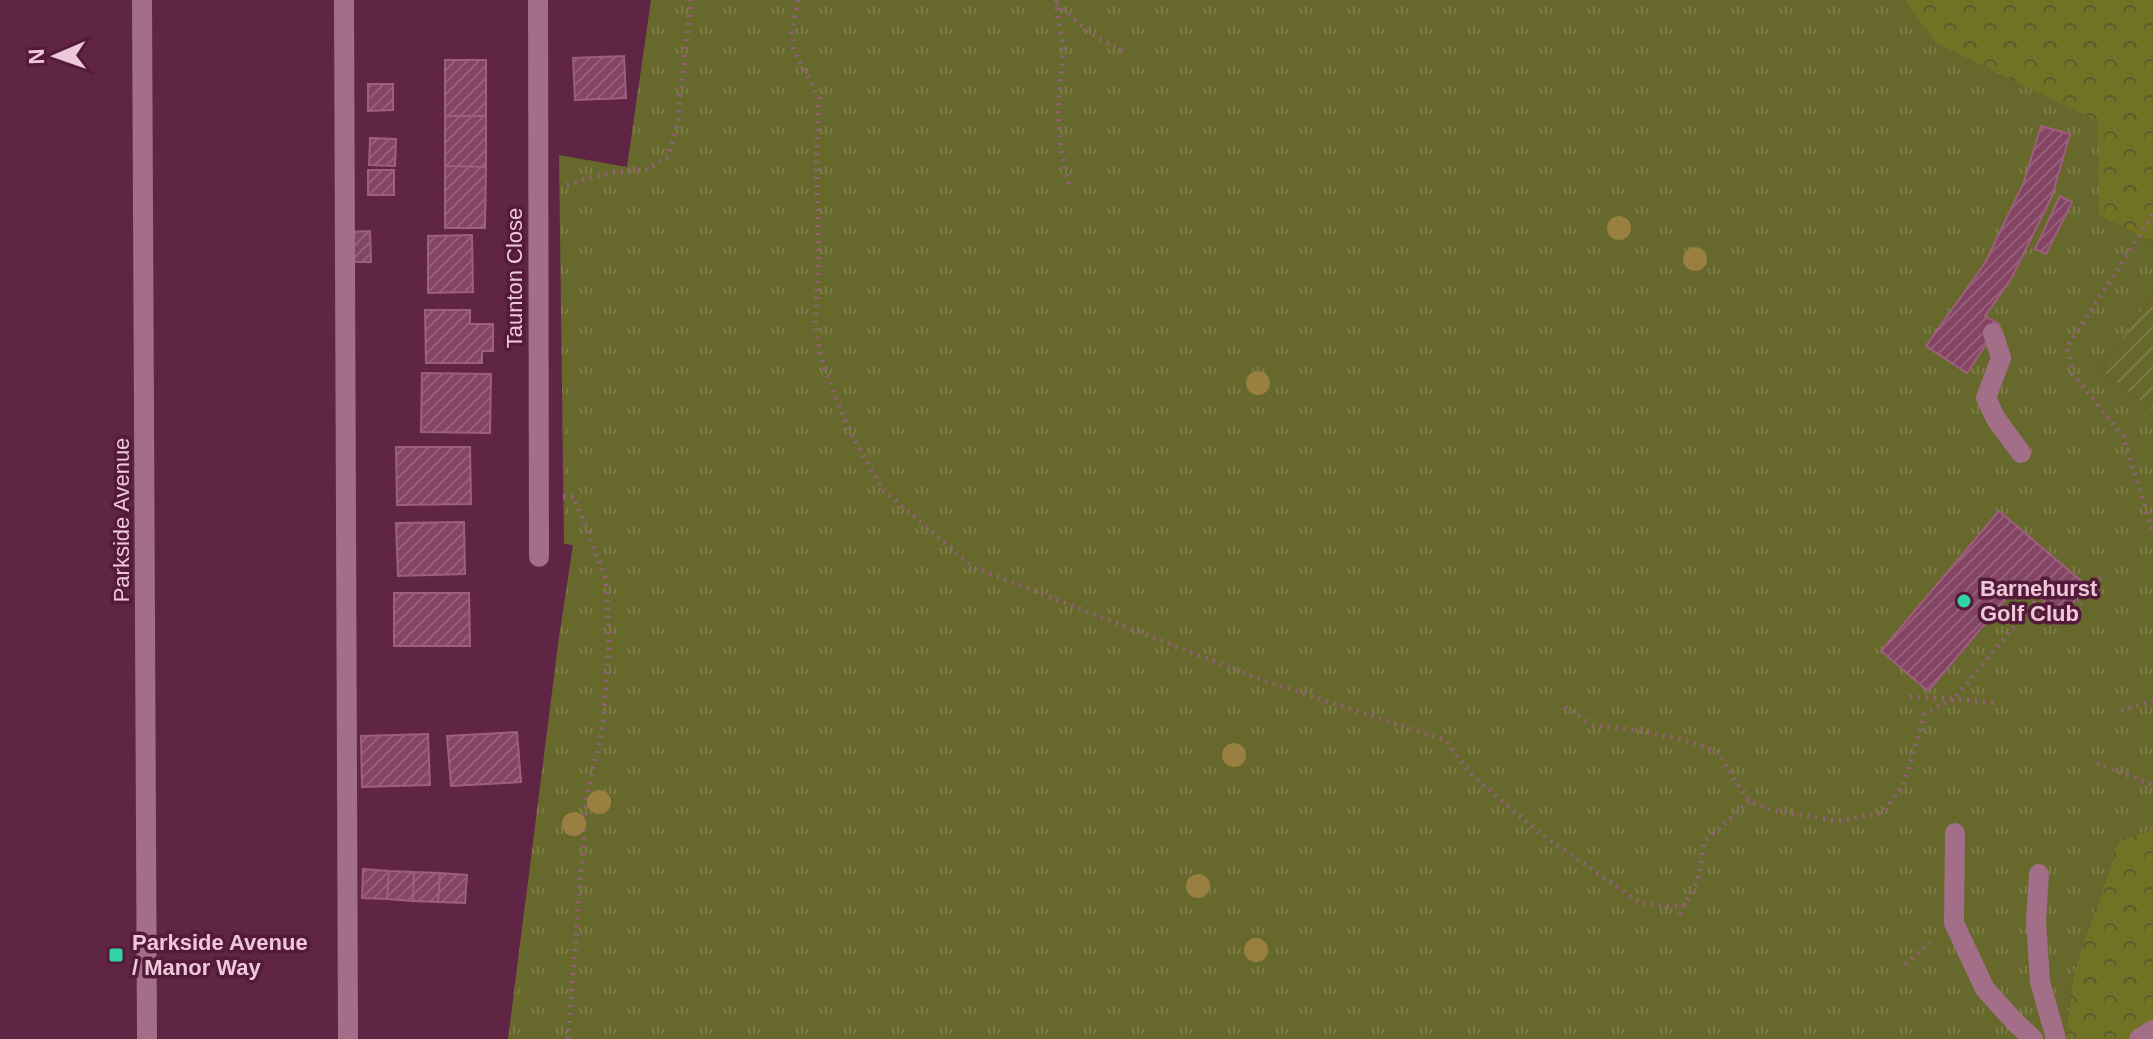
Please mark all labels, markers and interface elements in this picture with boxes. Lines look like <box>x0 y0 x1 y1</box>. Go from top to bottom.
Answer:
north arrow <box>16 16 96 96</box>
text: N <box>24 48 49 65</box>
street label: Taunton Close <box>502 208 527 348</box>
street label: Parkside Avenue <box>109 438 134 602</box>
place label: Barnehurst Golf Club <box>1980 576 2098 626</box>
marker: Barnehurst Golf Club <box>1955 592 1973 610</box>
place label: Parkside Avenue / Manor Way <box>132 930 308 980</box>
marker: Parkside Avenue / Manor Way <box>107 946 125 964</box>

